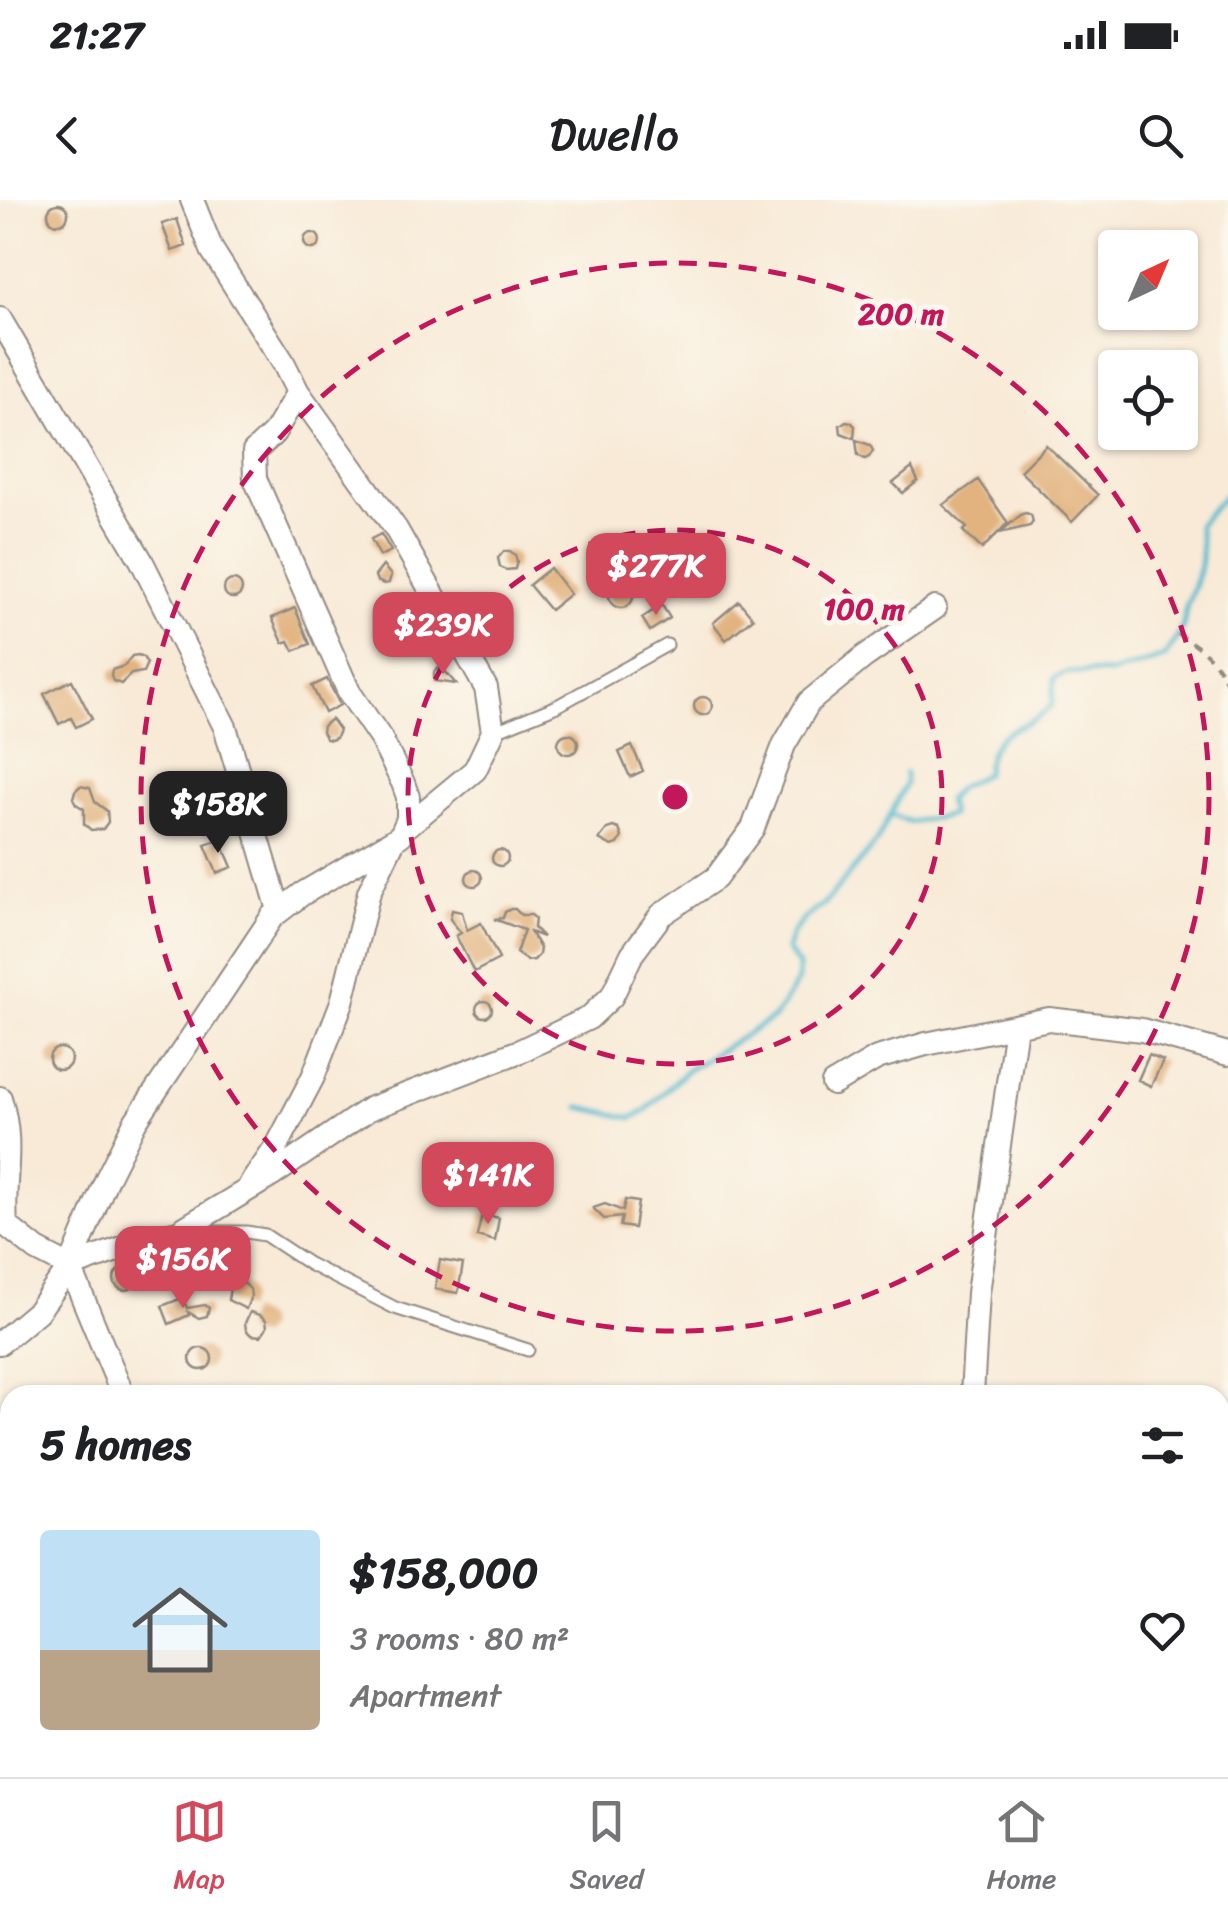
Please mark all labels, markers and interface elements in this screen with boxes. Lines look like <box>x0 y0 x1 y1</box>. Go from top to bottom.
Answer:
text: 21:27 <box>50 2 143 69</box>
text: Dwello <box>549 95 679 175</box>
icon: back <box>40 108 95 163</box>
icon: search <box>1133 108 1188 163</box>
north arrow <box>1098 230 1198 330</box>
map controls <box>1098 230 1198 450</box>
text: 200 m <box>858 287 944 341</box>
button: locate <box>1098 350 1198 450</box>
pin: $277K <box>586 533 726 618</box>
text: $277K <box>608 537 704 594</box>
text: 100 m <box>823 582 905 636</box>
pin: $239K <box>373 592 513 677</box>
text: $239K <box>395 596 491 653</box>
pin: $158K <box>148 771 288 856</box>
text: $158K <box>171 775 265 832</box>
centre of rings <box>657 779 693 815</box>
pin: $141K <box>418 1142 558 1227</box>
text: $141K <box>444 1146 532 1203</box>
pin: $156K <box>113 1226 253 1311</box>
text: $156K <box>137 1230 229 1287</box>
text: 5 homes <box>40 1408 191 1482</box>
icon: filters <box>1135 1418 1190 1473</box>
text: $158,000 <box>350 1536 538 1610</box>
icon: home <box>120 1570 240 1690</box>
icon: heart <box>1135 1603 1190 1658</box>
text: 3 rooms · 80 m² <box>350 1610 569 1667</box>
text: Apartment <box>350 1667 501 1724</box>
tab: Map <box>172 1794 227 1903</box>
tab: Saved <box>570 1794 643 1903</box>
tab: Home <box>987 1794 1056 1903</box>

